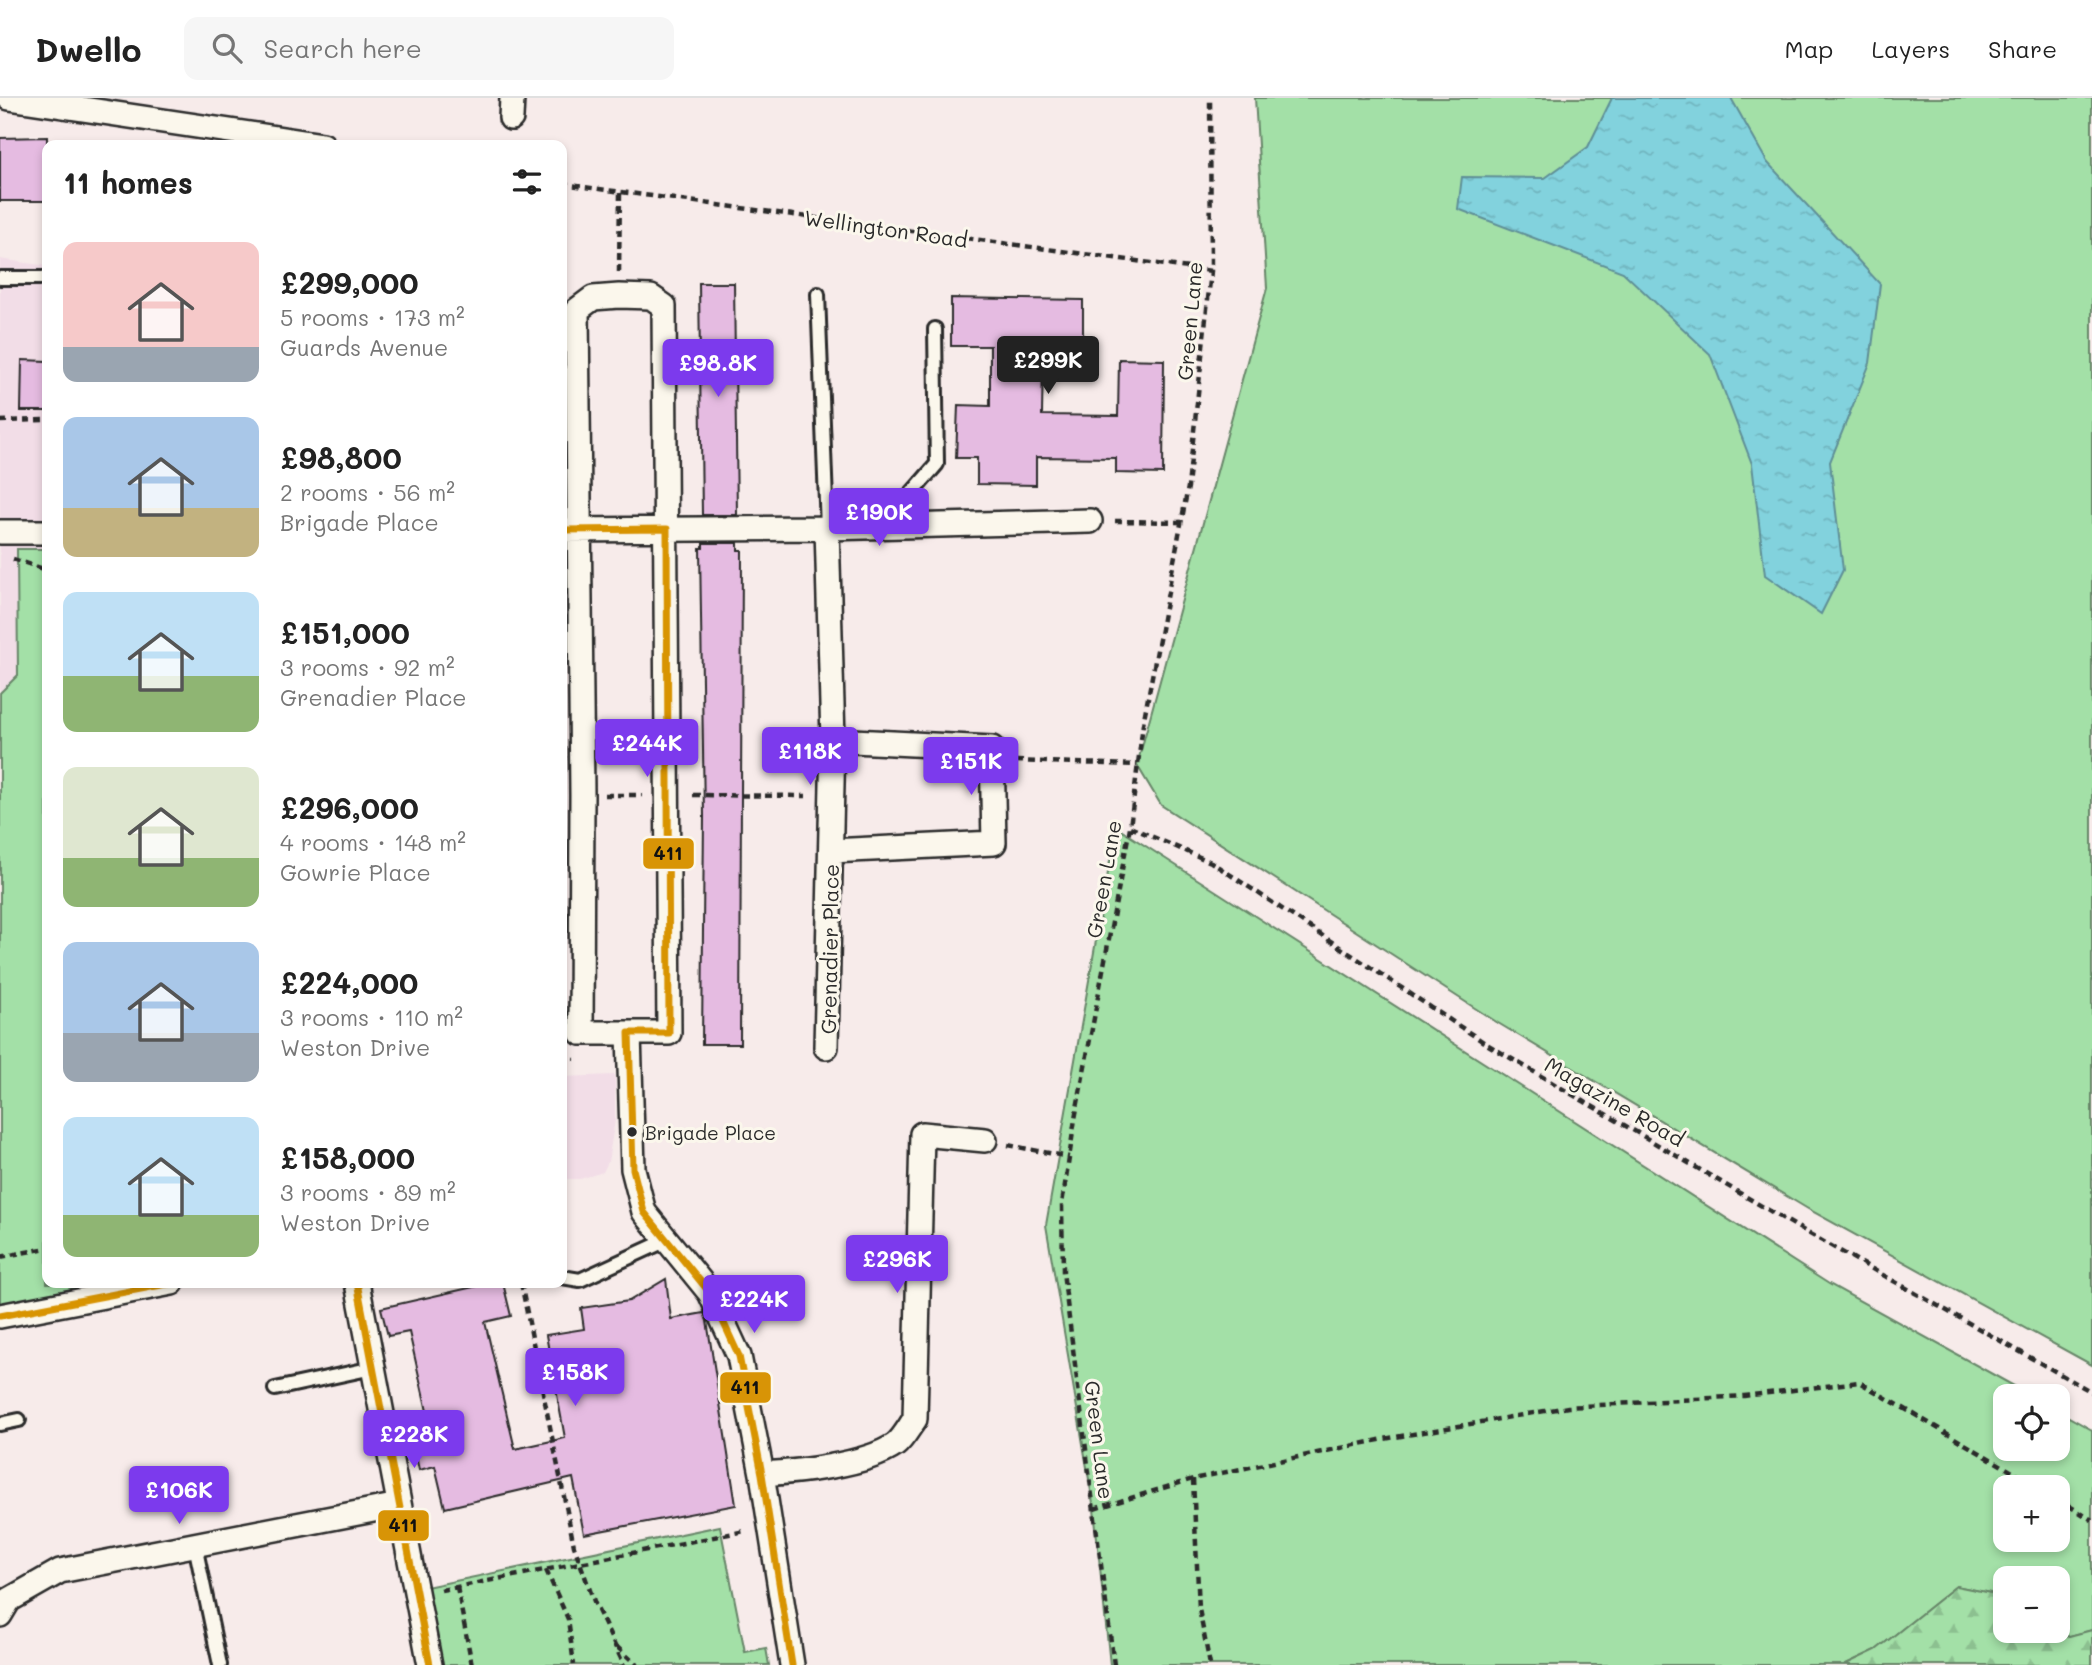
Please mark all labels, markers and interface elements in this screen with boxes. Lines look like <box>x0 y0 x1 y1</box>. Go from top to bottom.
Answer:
search box <box>184 17 674 80</box>
text: Dwello <box>35 27 142 70</box>
icon: search <box>208 29 246 67</box>
text: Search here <box>264 31 422 65</box>
text: Map <box>1785 33 1833 64</box>
text: Layers <box>1871 33 1950 64</box>
text: Share <box>1988 33 2057 64</box>
text: 11 homes <box>63 162 193 202</box>
icon: filters <box>508 163 546 201</box>
street label: Wellington Road <box>803 203 969 253</box>
street label: Green Lane <box>1170 260 1208 382</box>
text: £299,000 <box>280 262 419 302</box>
icon: home <box>119 270 203 354</box>
text: 5 rooms · 173 m² <box>280 302 465 332</box>
text: Guards Avenue <box>280 332 448 362</box>
pin: £299K <box>999 336 1097 396</box>
pin: £98.8K <box>661 340 775 399</box>
text: £299K <box>1013 344 1083 374</box>
text: £98.8K <box>679 347 757 377</box>
text: £98,800 <box>280 437 402 477</box>
icon: home <box>119 445 203 529</box>
text: 2 rooms · 56 m² <box>280 477 455 507</box>
pin: £190K <box>830 489 928 548</box>
text: £190K <box>845 496 913 526</box>
text: Brigade Place <box>280 507 439 537</box>
text: £151,000 <box>280 612 410 652</box>
icon: home <box>119 620 203 704</box>
text: 3 rooms · 92 m² <box>280 652 455 682</box>
text: Grenadier Place <box>280 682 467 712</box>
pin: £244K <box>598 720 696 779</box>
text: £244K <box>611 727 683 757</box>
pin: £118K <box>761 728 859 787</box>
text: £118K <box>778 735 842 765</box>
pin: £151K <box>922 738 1020 797</box>
text: £151K <box>939 745 1003 775</box>
text: £296,000 <box>280 787 419 827</box>
icon: home <box>119 795 203 879</box>
street label: Green Lane <box>1079 818 1127 940</box>
text: 4 rooms · 148 m² <box>280 827 466 857</box>
line badge: 411 <box>642 837 695 870</box>
text: 411 <box>654 840 682 865</box>
text: Gowrie Place <box>280 857 431 887</box>
street label: Grenadier Place <box>814 864 844 1034</box>
text: £224,000 <box>280 962 418 1002</box>
icon: home <box>119 970 203 1054</box>
text: 3 rooms · 110 m² <box>280 1002 463 1032</box>
text: Weston Drive <box>280 1032 430 1062</box>
street label: Magazine Road <box>1540 1050 1690 1152</box>
place label: Brigade Place <box>645 1120 776 1145</box>
marker: Brigade Place <box>625 1125 639 1139</box>
text: £158,000 <box>280 1137 415 1177</box>
icon: home <box>119 1145 203 1229</box>
text: 3 rooms · 89 m² <box>280 1177 456 1207</box>
text: Weston Drive <box>280 1207 430 1237</box>
pin: £296K <box>848 1236 946 1295</box>
text: £296K <box>862 1243 932 1273</box>
pin: £224K <box>705 1276 803 1335</box>
text: £224K <box>719 1283 789 1313</box>
pin: £158K <box>526 1348 624 1408</box>
text: £158K <box>541 1356 609 1386</box>
line badge: 411 <box>719 1371 772 1404</box>
text: 411 <box>731 1374 759 1399</box>
street label: Green Lane <box>1079 1379 1121 1501</box>
map controls <box>1993 1384 2070 1643</box>
button: locate <box>1993 1384 2070 1461</box>
pin: £228K <box>365 1410 463 1470</box>
text: £228K <box>379 1418 449 1448</box>
pin: £106K <box>130 1466 228 1526</box>
text: £106K <box>145 1474 213 1504</box>
button: + <box>1993 1475 2070 1552</box>
line badge: 411 <box>377 1509 430 1542</box>
text: 411 <box>389 1512 417 1537</box>
button: − <box>1993 1566 2070 1643</box>

